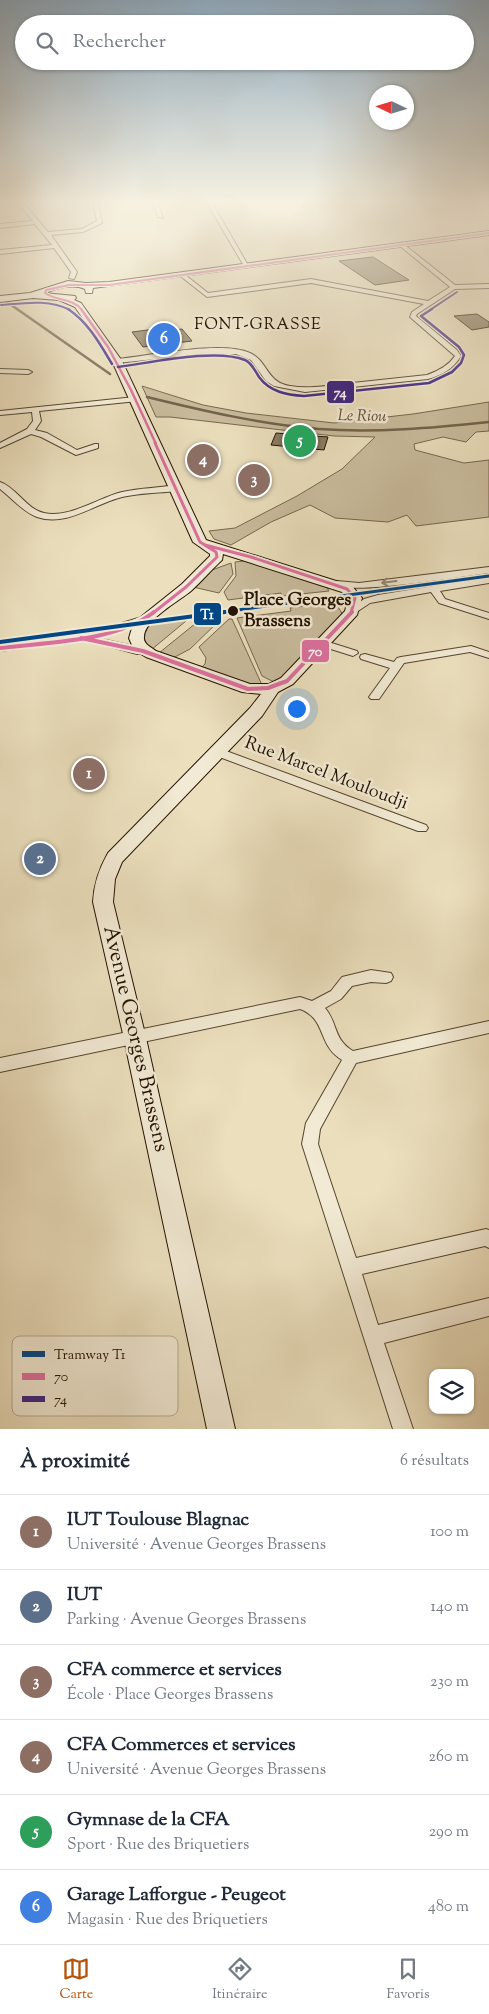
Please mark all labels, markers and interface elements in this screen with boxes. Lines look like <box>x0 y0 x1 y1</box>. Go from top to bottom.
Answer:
search box <box>15 15 474 70</box>
icon: search <box>33 29 61 57</box>
text: Rechercher <box>73 29 166 56</box>
north arrow <box>369 85 414 130</box>
district label: FONT-GRASSE <box>194 314 322 337</box>
pin: 6 <box>148 320 180 358</box>
line badge: 74 <box>326 380 355 404</box>
text: 74 <box>333 384 347 404</box>
water label: Le Riou <box>337 405 387 429</box>
pin: 5 <box>284 422 316 460</box>
pin: 4 <box>187 441 219 479</box>
pin: 3 <box>238 461 270 499</box>
one-way arrow <box>381 577 397 587</box>
place label: Place Georges Brassens <box>244 588 351 635</box>
line badge: T1 <box>193 602 222 626</box>
marker: Place Georges Brassens <box>226 604 240 618</box>
text: T1 <box>200 606 214 626</box>
line badge: 70 <box>301 639 330 663</box>
text: 70 <box>308 643 323 663</box>
your location <box>284 696 310 722</box>
street label: Rue Marcel Mouloudji <box>240 731 412 817</box>
pin: 1 <box>73 755 105 793</box>
pin: 2 <box>24 840 56 878</box>
street label: Avenue Georges Brassens <box>94 923 176 1155</box>
legend <box>12 1336 178 1416</box>
text: Tramway T1 <box>54 1346 126 1366</box>
text: 70 <box>54 1368 68 1388</box>
map controls <box>429 1369 474 1414</box>
button: layers <box>429 1369 474 1414</box>
text: 74 <box>54 1391 67 1411</box>
text: À proximité <box>20 1447 130 1477</box>
text: 6 résultats <box>400 1450 469 1473</box>
text: IUT Toulouse Blagnac <box>67 1507 249 1534</box>
text: 1 <box>33 1521 39 1544</box>
text: 100 m <box>430 1521 469 1544</box>
text: Université · Avenue Georges Brassens <box>67 1534 326 1557</box>
text: IUT <box>67 1582 102 1609</box>
text: 2 <box>32 1596 40 1619</box>
text: 140 m <box>431 1596 469 1619</box>
text: Parking · Avenue Georges Brassens <box>67 1609 306 1632</box>
text: CFA commerce et services <box>67 1657 282 1684</box>
text: 3 <box>33 1671 39 1694</box>
text: 230 m <box>430 1671 469 1694</box>
text: École · Place Georges Brassens <box>67 1684 273 1707</box>
text: CFA Commerces et services <box>67 1732 295 1759</box>
text: 4 <box>32 1746 40 1769</box>
text: 260 m <box>428 1746 469 1769</box>
text: Université · Avenue Georges Brassens <box>67 1759 326 1782</box>
text: Gymnase de la CFA <box>67 1807 230 1834</box>
text: 5 <box>33 1821 39 1844</box>
text: 290 m <box>429 1821 469 1844</box>
text: Sport · Rue des Briquetiers <box>67 1834 249 1857</box>
text: Garage Lafforgue - Peugeot <box>67 1882 286 1909</box>
text: 6 <box>32 1896 40 1919</box>
text: 480 m <box>428 1896 469 1919</box>
text: Magasin · Rue des Briquetiers <box>67 1909 268 1932</box>
tab: Carte <box>59 1955 93 2005</box>
tab: Itinéraire <box>212 1955 268 2005</box>
tab: Favoris <box>386 1955 430 2005</box>

